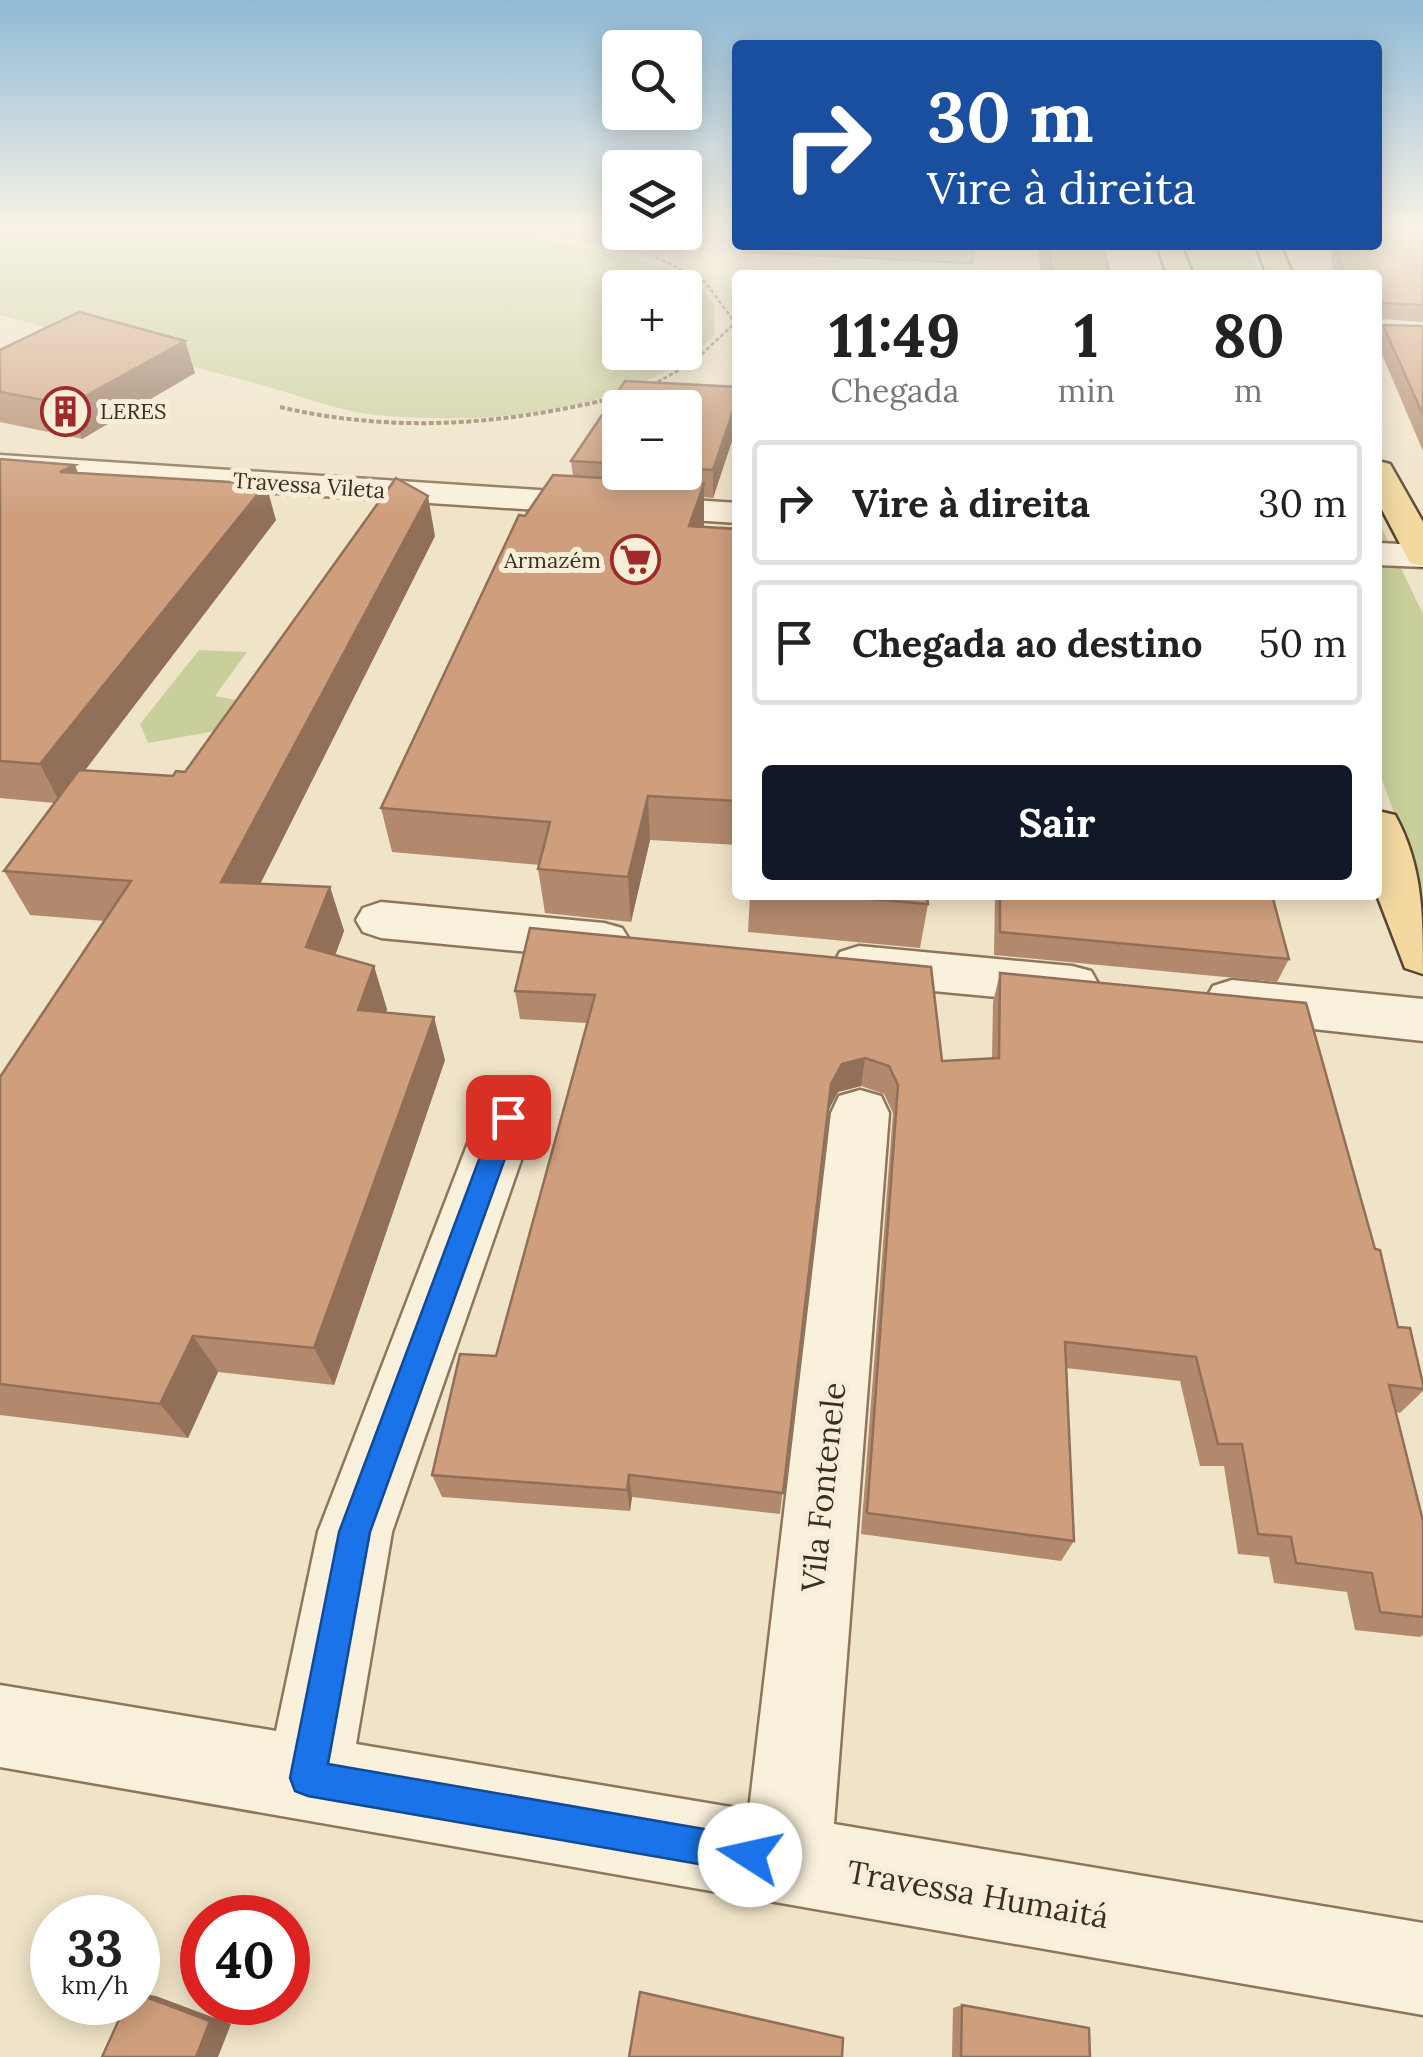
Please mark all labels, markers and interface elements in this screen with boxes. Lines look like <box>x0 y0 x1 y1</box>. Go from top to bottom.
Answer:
map controls <box>602 30 702 490</box>
button: search <box>602 30 702 130</box>
text: 30 m <box>927 72 1094 161</box>
icon: right <box>762 80 892 210</box>
button: layers <box>602 150 702 250</box>
text: Vire à direita <box>927 159 1196 216</box>
button: + <box>602 270 702 370</box>
text: 11:49 <box>829 297 960 373</box>
text: 1 <box>1074 297 1099 373</box>
text: 80 <box>1212 297 1285 373</box>
text: Chegada <box>831 370 959 411</box>
text: min <box>1058 370 1115 411</box>
text: m <box>1234 370 1263 411</box>
building icon: LERES <box>39 385 91 437</box>
button: − <box>602 390 702 490</box>
place label: LERES <box>100 397 166 425</box>
street label: Travessa Vileta <box>232 466 386 504</box>
icon: right <box>767 475 822 530</box>
text: Vire à direita <box>852 479 1090 527</box>
text: 30 m <box>1258 479 1347 527</box>
supermarket icon: Armazém <box>610 534 662 586</box>
place label: Armazém <box>503 546 601 574</box>
icon: arrive <box>767 615 822 670</box>
text: Chegada ao destino <box>852 619 1202 667</box>
text: 50 m <box>1259 619 1347 667</box>
button: Sair <box>762 765 1352 880</box>
pin <box>466 1075 551 1160</box>
icon: arrive <box>481 1090 536 1145</box>
street label: Vila Fontenele <box>792 1380 854 1595</box>
position arrow <box>698 1803 802 1907</box>
street label: Travessa Humaitá <box>844 1851 1112 1937</box>
speed limit sign: 40 <box>180 1895 310 2025</box>
text: 33 <box>67 1916 123 1980</box>
text: km/h <box>61 1969 129 2001</box>

